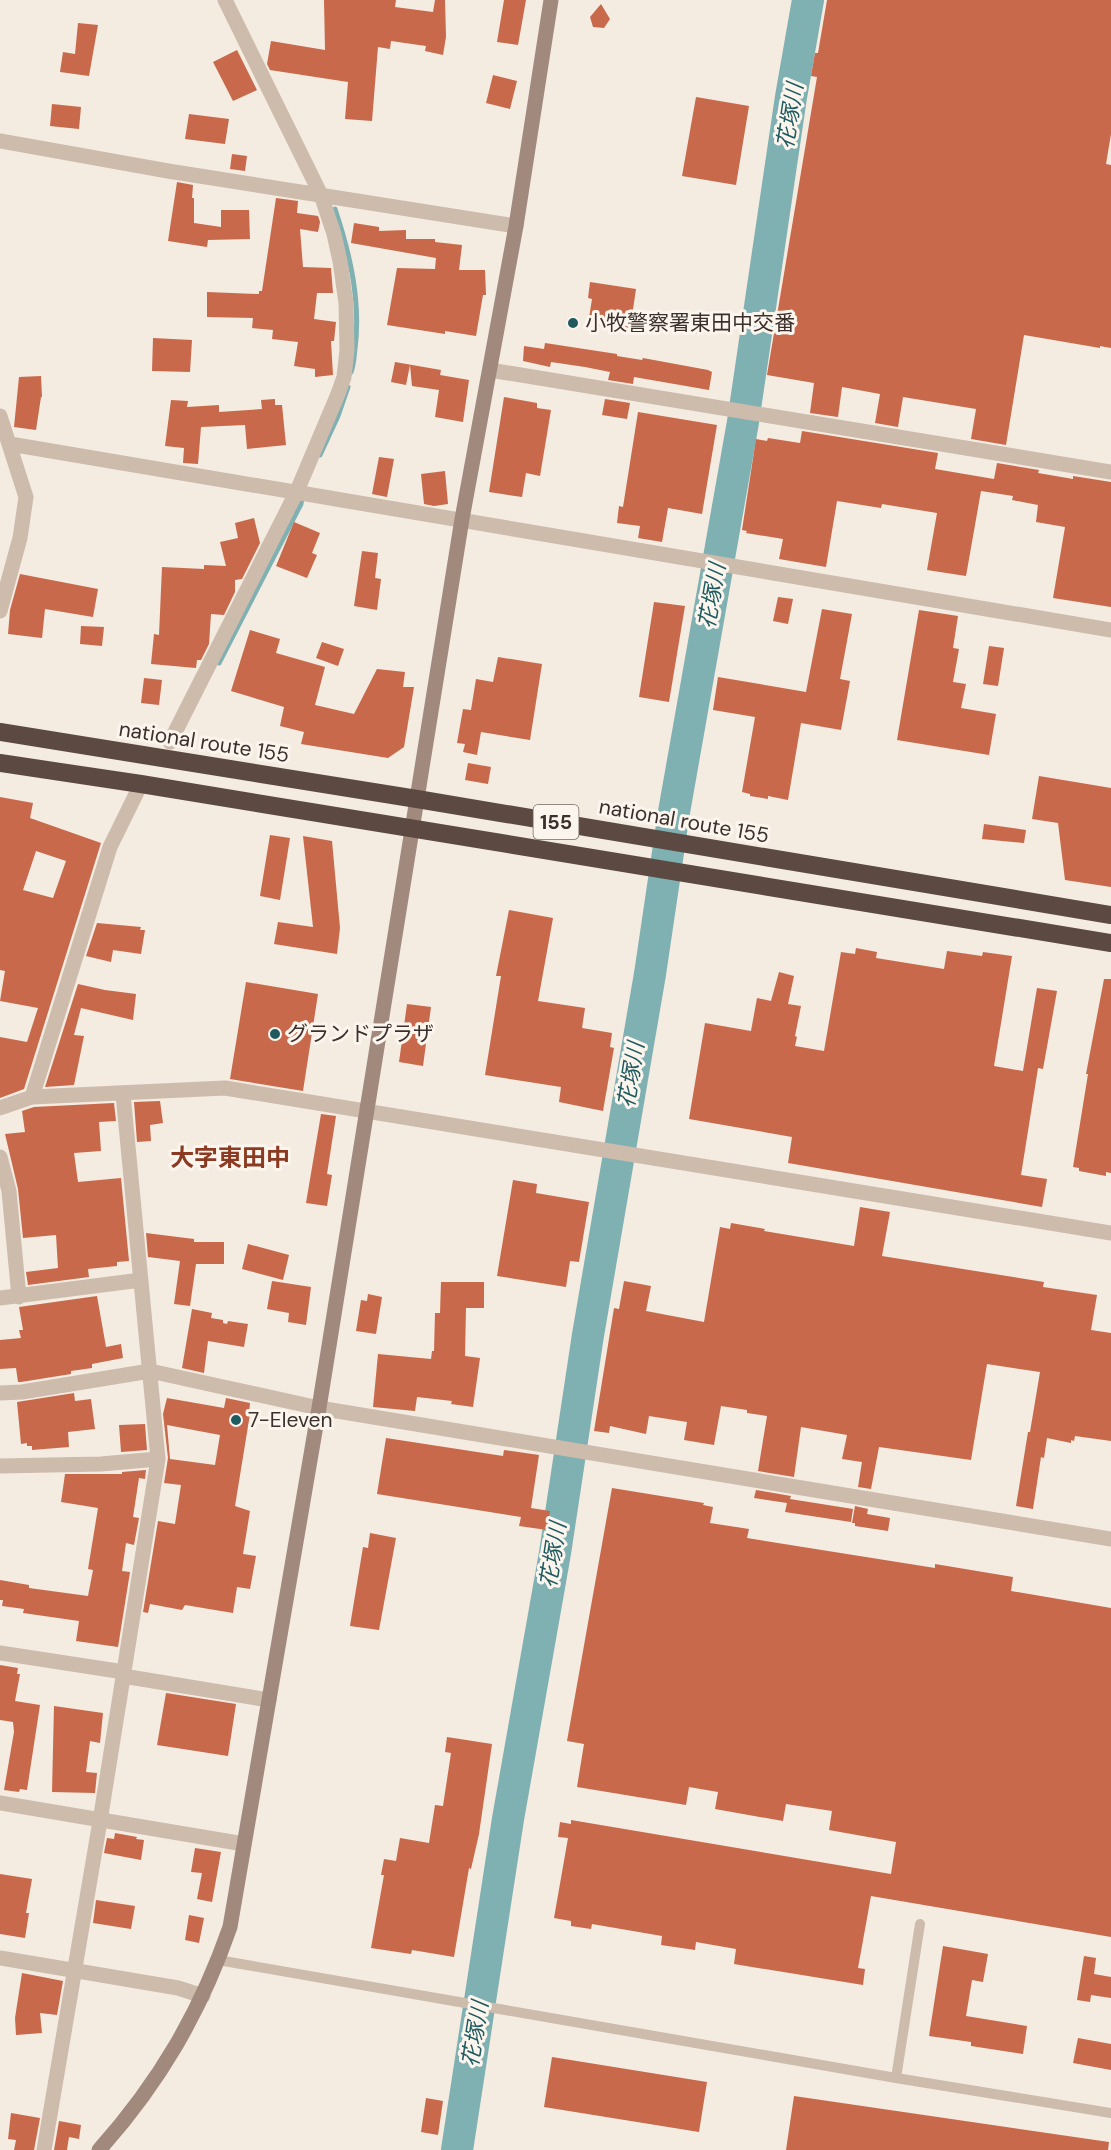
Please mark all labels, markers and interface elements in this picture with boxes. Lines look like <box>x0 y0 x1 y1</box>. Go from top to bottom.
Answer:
water label: 花塚川 <box>771 79 810 151</box>
place label: 小牧警察署東田中交番 <box>585 309 795 337</box>
marker: 小牧警察署東田中交番 <box>566 316 580 330</box>
water label: 花塚川 <box>692 559 732 631</box>
street label: national route 155 <box>117 715 291 769</box>
street label: national route 155 <box>597 792 771 850</box>
road number: 155 <box>534 805 578 839</box>
place label: グランドプラザ <box>287 1020 434 1048</box>
marker: グランドプラザ <box>268 1027 282 1041</box>
water label: 花塚川 <box>612 1038 651 1110</box>
district label: 大字東田中 <box>170 1142 290 1173</box>
place label: 7-Eleven <box>248 1406 332 1434</box>
marker: 7-Eleven <box>229 1413 243 1427</box>
water label: 花塚川 <box>534 1518 573 1590</box>
water label: 花塚川 <box>456 1997 495 2069</box>

